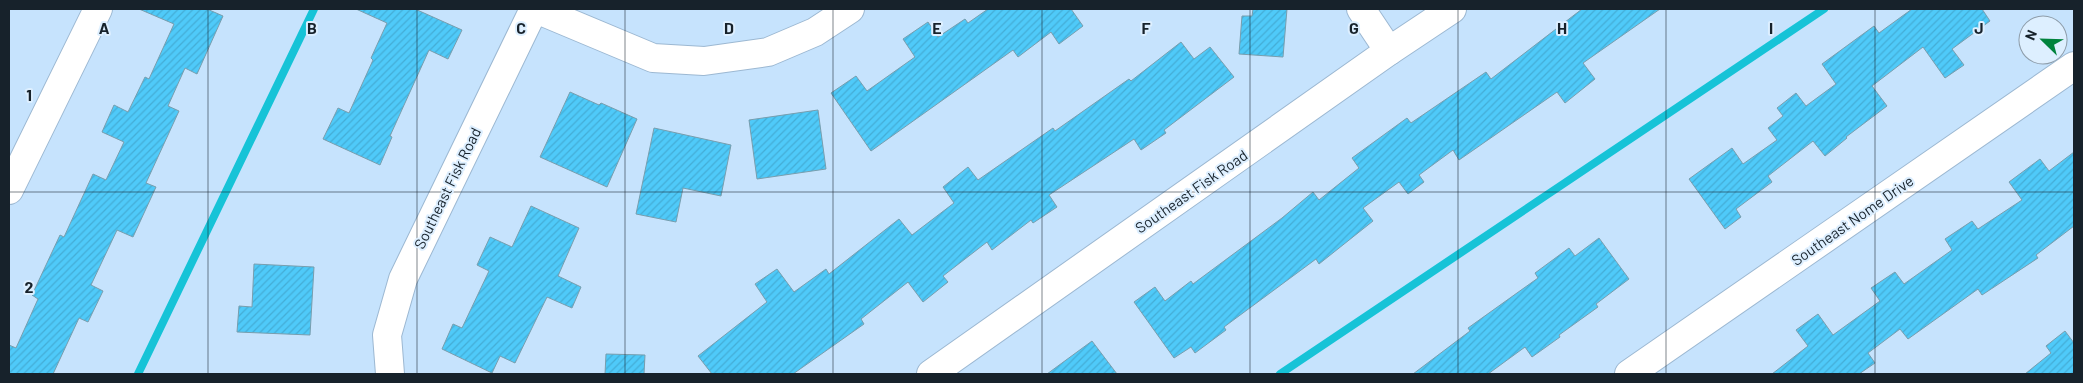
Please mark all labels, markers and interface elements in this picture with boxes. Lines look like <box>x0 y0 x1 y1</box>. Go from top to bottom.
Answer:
north arrow <box>2018 15 2068 65</box>
text: A <box>99 18 110 37</box>
text: B <box>307 18 317 37</box>
text: C <box>516 18 526 37</box>
text: D <box>724 18 734 37</box>
text: E <box>932 18 942 37</box>
text: F <box>1142 18 1151 37</box>
text: G <box>1349 18 1359 37</box>
text: H <box>1557 18 1567 37</box>
text: I <box>1769 18 1773 37</box>
text: J <box>1974 18 1984 37</box>
text: N <box>2021 27 2040 42</box>
text: 1 <box>26 85 32 104</box>
street label: Southeast Fisk Road <box>410 124 484 252</box>
street label: Southeast Fisk Road <box>1131 146 1251 236</box>
street label: Southeast Nome Drive <box>1788 171 1916 269</box>
text: 2 <box>25 277 34 296</box>

